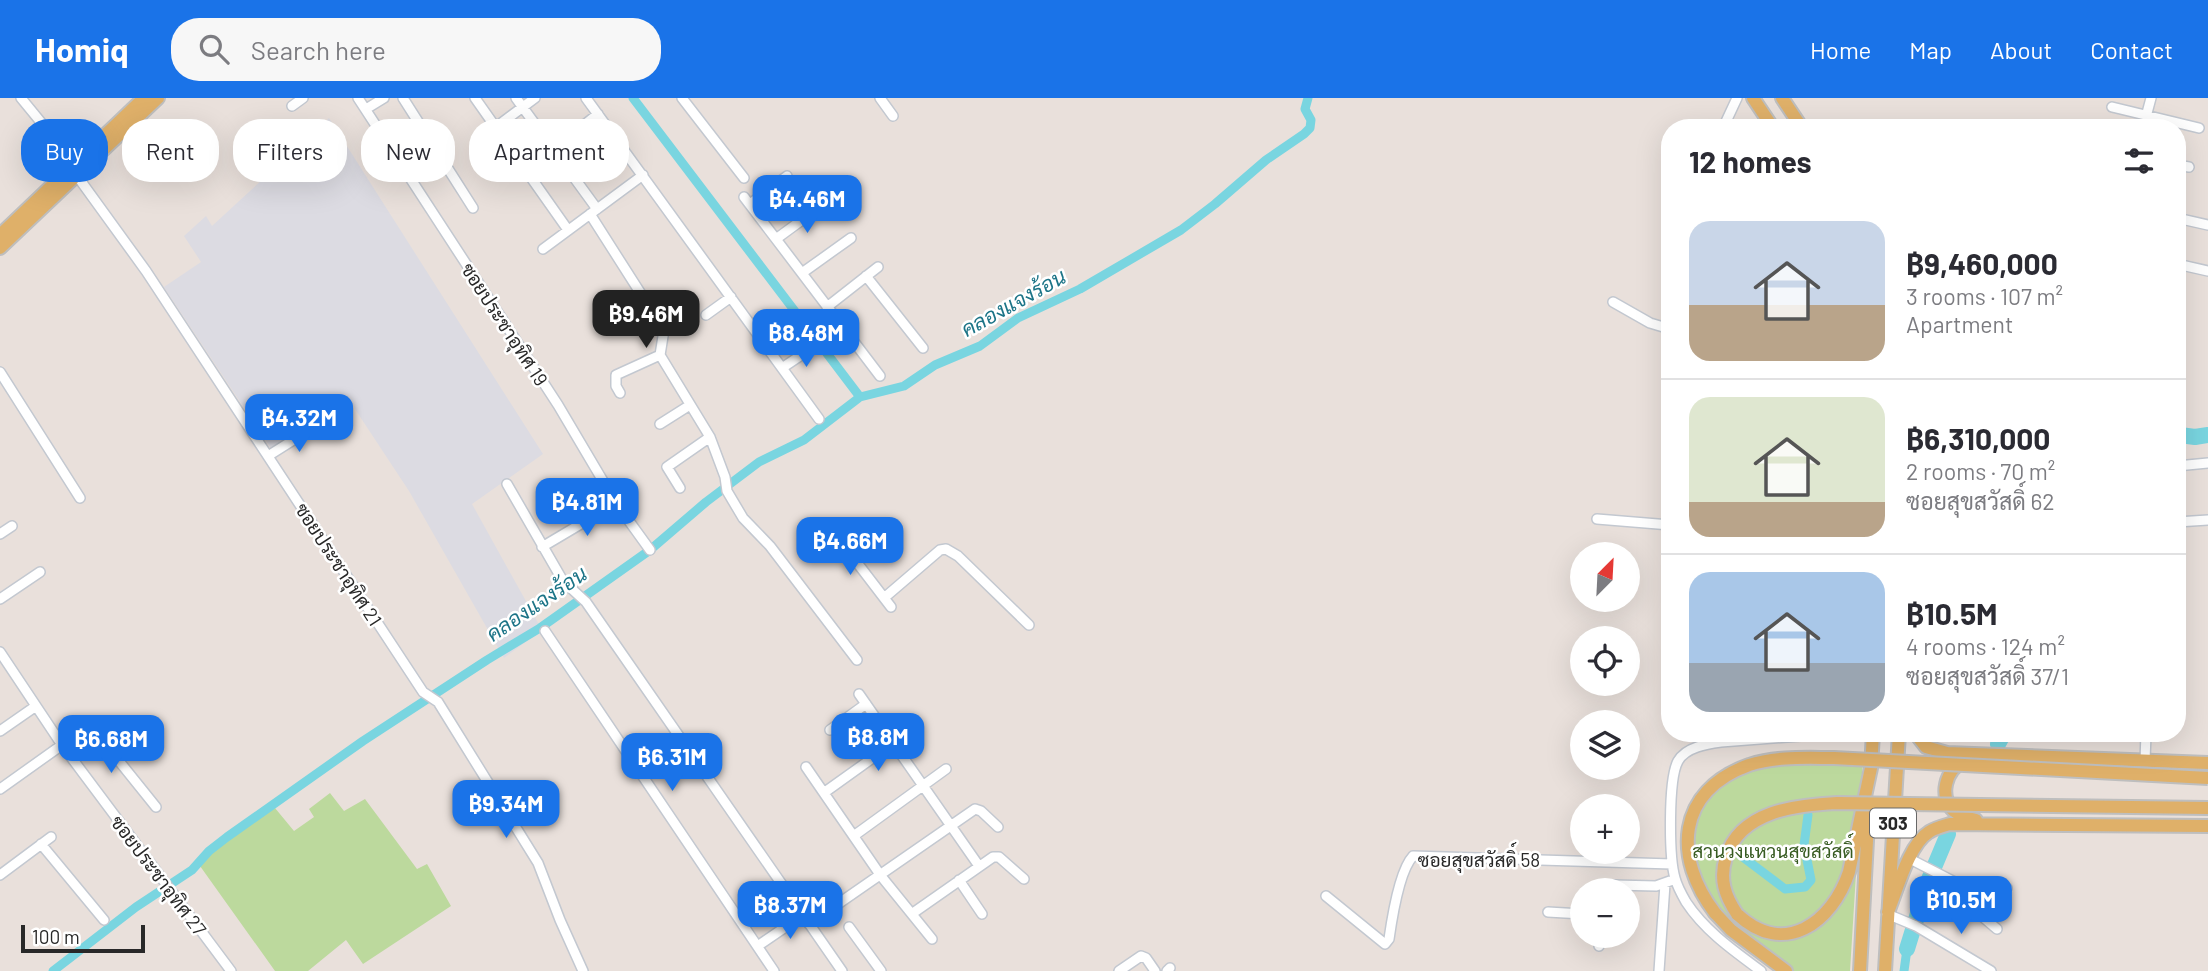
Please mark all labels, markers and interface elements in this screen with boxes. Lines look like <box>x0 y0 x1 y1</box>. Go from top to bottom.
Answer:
search box <box>171 18 661 81</box>
text: Homiq <box>35 29 129 69</box>
icon: search <box>195 30 233 68</box>
text: Search here <box>251 34 386 65</box>
text: Home <box>1810 35 1871 64</box>
text: Map <box>1909 35 1952 64</box>
text: About <box>1990 35 2052 64</box>
text: Contact <box>2090 35 2173 64</box>
chip: Buy <box>21 119 108 182</box>
chip: Rent <box>122 119 219 182</box>
chip: Filters <box>233 119 347 182</box>
chip: New <box>361 119 455 182</box>
chip: Apartment <box>469 119 629 182</box>
icon: filters <box>2120 142 2158 180</box>
text: 12 homes <box>1689 143 1812 179</box>
pin: ฿4.46M <box>750 176 864 235</box>
text: ฿4.46M <box>769 184 845 212</box>
text: ฿9,460,000 <box>1906 245 2058 281</box>
icon: home <box>1745 249 1829 333</box>
street label: ซอยประชาอุทิศ 19 <box>455 258 553 391</box>
water label: คลองแจงร้อน <box>956 263 1070 341</box>
text: 3 rooms · 107 m² <box>1906 282 2063 310</box>
pin: ฿9.46M <box>589 290 703 350</box>
text: ฿9.46M <box>608 299 684 327</box>
pin: ฿8.48M <box>749 310 863 369</box>
text: Apartment <box>1906 310 2013 338</box>
text: ฿8.48M <box>768 318 844 346</box>
pin: ฿4.32M <box>242 394 356 454</box>
text: ฿4.32M <box>261 403 337 431</box>
text: ฿6,310,000 <box>1906 420 2050 456</box>
icon: home <box>1745 425 1829 509</box>
text: 2 rooms · 70 m² <box>1906 457 2055 485</box>
pin: ฿4.81M <box>530 478 644 538</box>
text: ฿4.81M <box>552 487 622 515</box>
text: ซอยสุขสวัสดิ์ 62 <box>1906 487 2055 515</box>
street label: ซอยประชาอุทิศ 21 <box>289 498 387 631</box>
pin: ฿4.66M <box>793 518 907 577</box>
text: ฿4.66M <box>812 526 888 554</box>
north arrow <box>1570 542 1640 612</box>
map controls <box>1570 542 1640 948</box>
water label: คลองแจงร้อน <box>481 560 592 646</box>
text: ฿10.5M <box>1906 595 1998 631</box>
icon: home <box>1745 600 1829 684</box>
button: locate <box>1570 626 1640 696</box>
text: 4 rooms · 124 m² <box>1906 632 2065 660</box>
text: ซอยสุขสวัสดิ์ 37/1 <box>1906 662 2069 690</box>
button: layers <box>1570 710 1640 780</box>
pin: ฿8.8M <box>829 714 927 773</box>
pin: ฿6.68M <box>54 716 168 775</box>
text: ฿8.8M <box>847 722 909 750</box>
text: ฿6.68M <box>74 724 148 752</box>
pin: ฿6.31M <box>615 734 729 793</box>
text: ฿6.31M <box>637 742 707 770</box>
pin: ฿9.34M <box>449 780 563 840</box>
text: ฿9.34M <box>468 789 544 817</box>
button: + <box>1570 794 1640 864</box>
road number: 303 <box>1870 808 1916 838</box>
street label: ซอยประชาอุทิศ 27 <box>105 810 212 941</box>
park label: สวนวงแหวนสุขสวัสดิ์ <box>1692 832 1854 864</box>
street label: ซอยสุขสวัสดิ์ 58 <box>1418 841 1540 873</box>
pin: ฿10.5M <box>1904 876 2018 936</box>
button: − <box>1570 878 1640 948</box>
pin: ฿8.37M <box>733 882 847 941</box>
text: ฿10.5M <box>1926 885 1996 913</box>
text: ฿8.37M <box>754 890 826 918</box>
scale bar <box>21 922 145 954</box>
text: 100 m <box>32 925 80 948</box>

